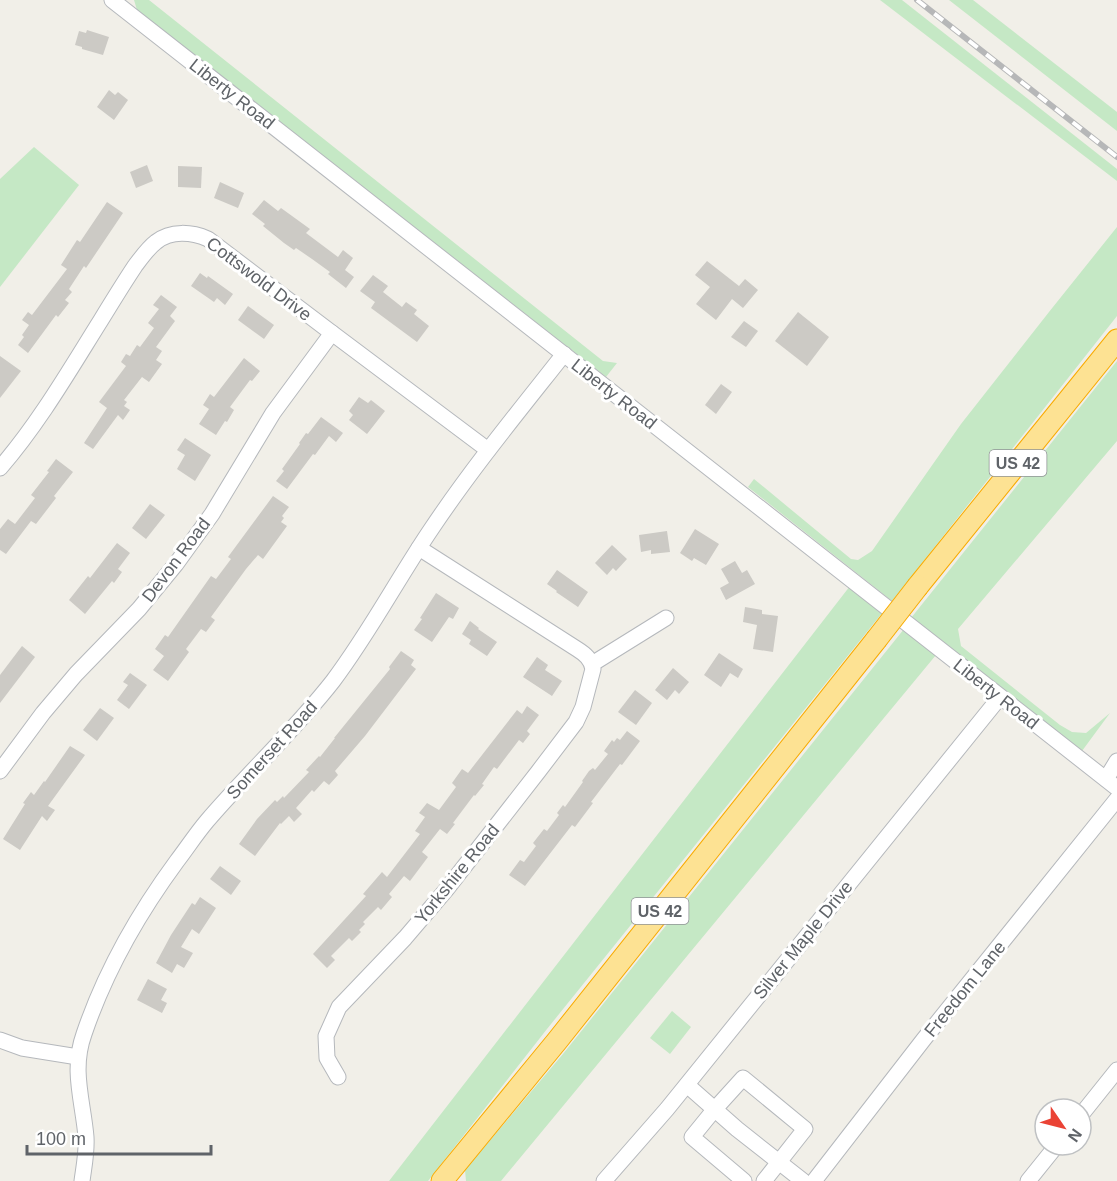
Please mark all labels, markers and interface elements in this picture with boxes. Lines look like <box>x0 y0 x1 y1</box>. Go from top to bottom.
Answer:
street label: Liberty Road <box>186 55 278 133</box>
street label: Cottswold Drive <box>203 233 315 325</box>
street label: Liberty Road <box>568 355 660 433</box>
road number: US 42 <box>990 450 1046 476</box>
street label: Devon Road <box>138 514 214 606</box>
street label: Liberty Road <box>950 655 1042 733</box>
street label: Somerset Road <box>223 697 321 803</box>
street label: Yorkshire Road <box>411 820 503 928</box>
street label: Silver Maple Drive <box>749 877 857 1003</box>
road number: US 42 <box>632 898 688 924</box>
street label: Freedom Lane <box>920 937 1010 1041</box>
north arrow <box>1033 1097 1093 1157</box>
scale bar <box>27 1118 212 1156</box>
text: N <box>1065 1126 1085 1145</box>
text: 100 m <box>36 1129 86 1149</box>

